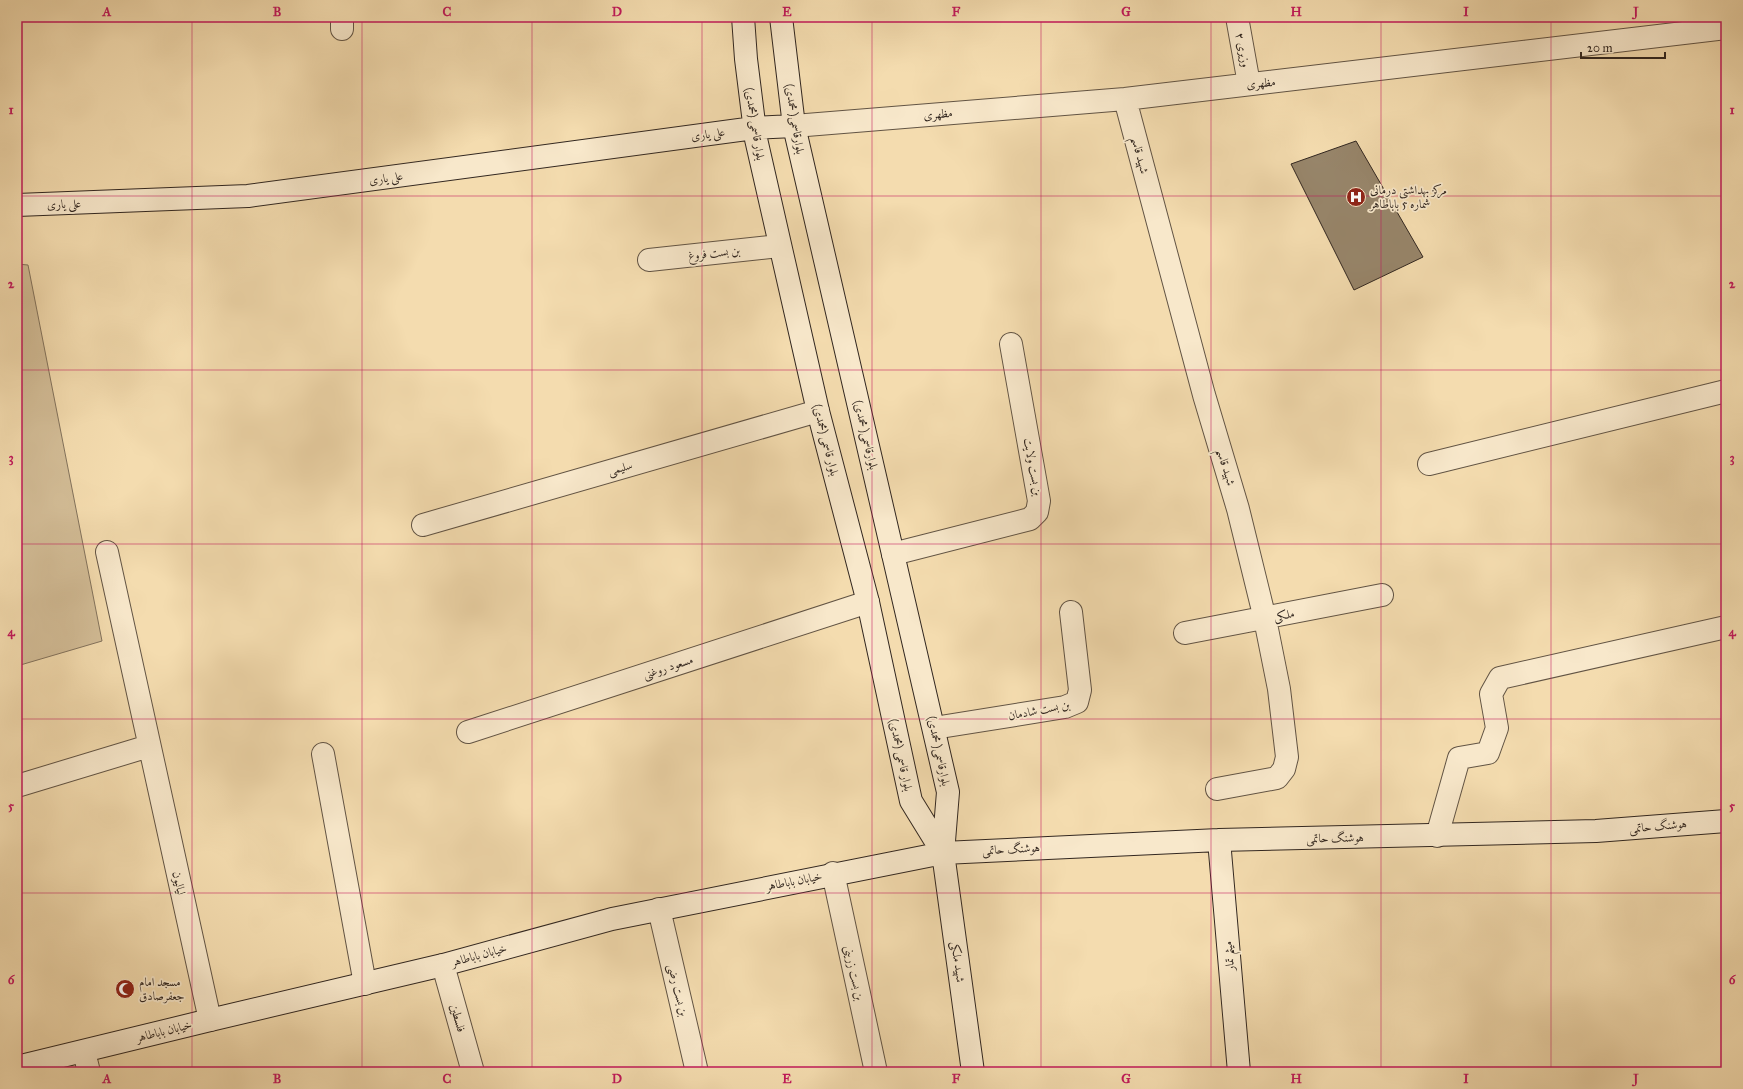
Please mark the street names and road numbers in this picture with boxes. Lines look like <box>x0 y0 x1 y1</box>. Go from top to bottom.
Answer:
street label: وزیری ۲ <box>1232 31 1253 69</box>
street label: مظهری <box>1246 75 1276 92</box>
street label: بلوارقاسمی( محمدی) <box>781 83 807 156</box>
street label: بلوار قاسمی (محمدی) <box>740 87 768 162</box>
street label: مظهری <box>923 106 953 123</box>
street label: علی یاری <box>690 125 727 145</box>
street label: شهید قاسم <box>1123 135 1152 176</box>
street label: علی یاری <box>368 169 405 189</box>
street label: علی یاری <box>47 196 82 214</box>
street label: بن بست فروغ <box>687 243 742 267</box>
street label: بلوارقاسمی( محمدی) <box>849 399 881 472</box>
street label: بلوار قاسمی (محمدی) <box>808 403 842 478</box>
street label: بن بست ولایت <box>1020 437 1045 498</box>
street label: شهید قاسم <box>1209 447 1238 489</box>
street label: سلیمی <box>606 458 635 480</box>
street label: ملکی <box>1272 606 1296 626</box>
street label: مسعود روغنی <box>641 652 696 684</box>
street label: بن بست شادمان <box>1007 697 1072 723</box>
street label: بلوارقاسمی( محمدی) <box>923 715 953 788</box>
street label: بلوار قاسمی (محمدی) <box>885 718 916 793</box>
street label: هوشنگ حاتمی <box>1629 816 1688 837</box>
street label: هوشنگ حاتمی <box>1306 829 1364 848</box>
street label: هوشنگ حاتمی <box>982 839 1040 859</box>
street label: خیابان باباطاهر <box>763 869 824 895</box>
street label: لیالیون <box>169 870 188 896</box>
street label: شهید ملکی <box>946 940 968 984</box>
street label: میثم تمار <box>1221 940 1242 972</box>
street label: خیابان باباطاهر <box>448 941 509 971</box>
street label: بن بست زرینی <box>840 944 867 1003</box>
street label: بن بست رضی <box>663 962 691 1019</box>
street label: فلسطین <box>447 1002 469 1034</box>
street label: خیابان باباطاهر <box>133 1017 194 1046</box>

